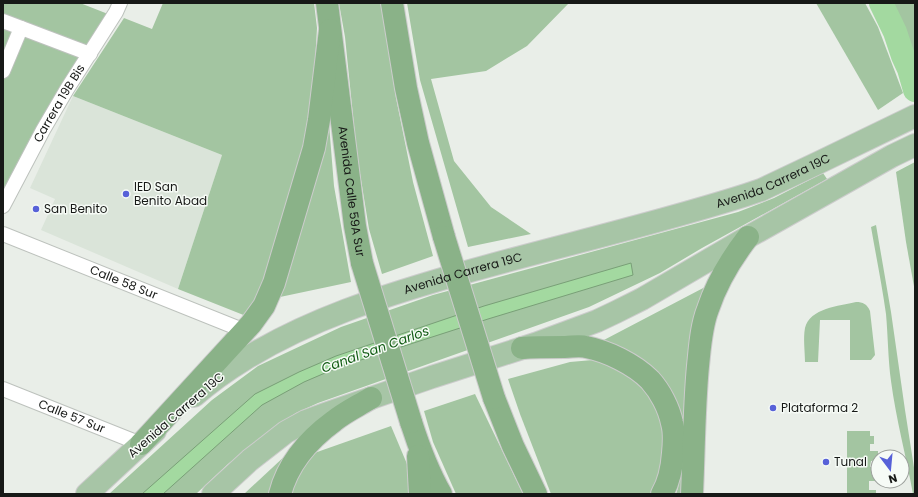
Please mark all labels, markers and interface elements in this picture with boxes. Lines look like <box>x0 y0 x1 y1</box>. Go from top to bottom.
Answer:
street label: Carrera 19B Bis <box>29 61 89 145</box>
street label: Avenida Calle 59A Sur <box>335 125 370 259</box>
street label: Avenida Carrera 19C <box>714 149 833 212</box>
place label: IED San Benito Abad <box>134 178 207 209</box>
marker: IED San Benito Abad <box>121 189 131 199</box>
place label: San Benito <box>44 200 108 217</box>
marker: San Benito <box>31 204 41 214</box>
street label: Avenida Carrera 19C <box>401 248 524 298</box>
street label: Calle 58 Sur <box>87 261 161 303</box>
water label: Canal San Carlos <box>319 321 432 378</box>
street label: Avenida Carrera 19C <box>124 368 227 461</box>
street label: Calle 57 Sur <box>36 395 108 437</box>
place label: Plataforma 2 <box>781 399 858 416</box>
marker: Plataforma 2 <box>768 403 778 413</box>
north arrow <box>870 449 910 489</box>
place label: Tunal <box>834 453 867 470</box>
marker: Tunal <box>821 457 831 467</box>
text: N <box>887 470 899 487</box>

